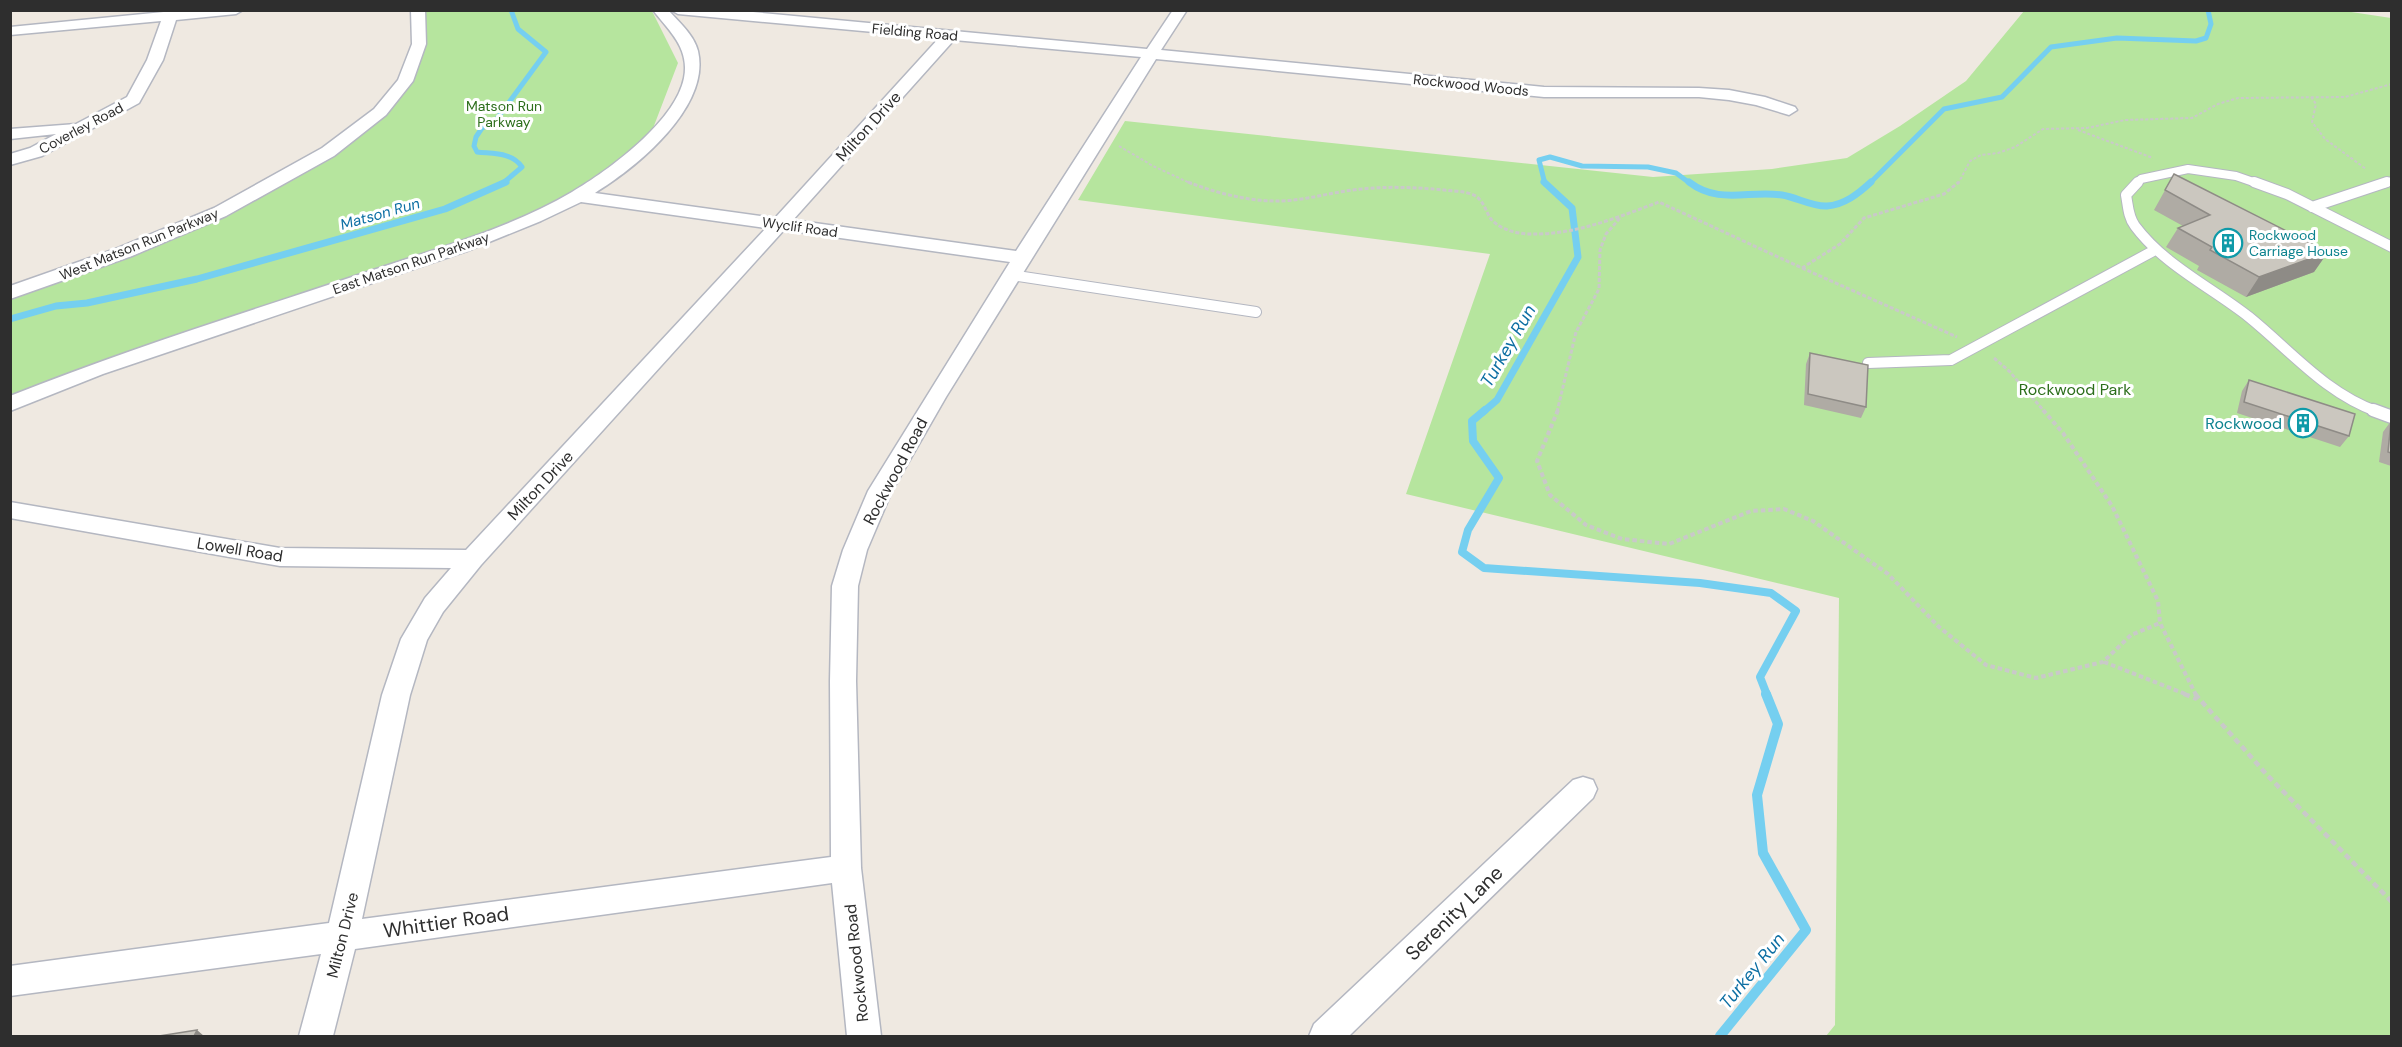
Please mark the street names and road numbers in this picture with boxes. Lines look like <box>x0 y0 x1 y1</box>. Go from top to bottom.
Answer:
street label: Fielding Road <box>871 19 959 45</box>
street label: Rockwood Woods <box>1412 70 1530 100</box>
street label: Milton Drive <box>831 87 906 166</box>
street label: Coverley Road <box>36 98 126 158</box>
street label: West Matson Run Parkway <box>57 204 221 284</box>
street label: Wyclif Road <box>761 213 839 241</box>
street label: East Matson Run Parkway <box>330 228 492 298</box>
street label: Rockwood Road <box>858 414 932 528</box>
street label: Milton Drive <box>503 446 578 525</box>
street label: Lowell Road <box>195 532 284 567</box>
street label: Serenity Lane <box>1400 860 1508 966</box>
street label: Milton Drive <box>322 890 363 980</box>
street label: Whittier Road <box>381 900 511 944</box>
street label: Rockwood Road <box>840 903 873 1023</box>

